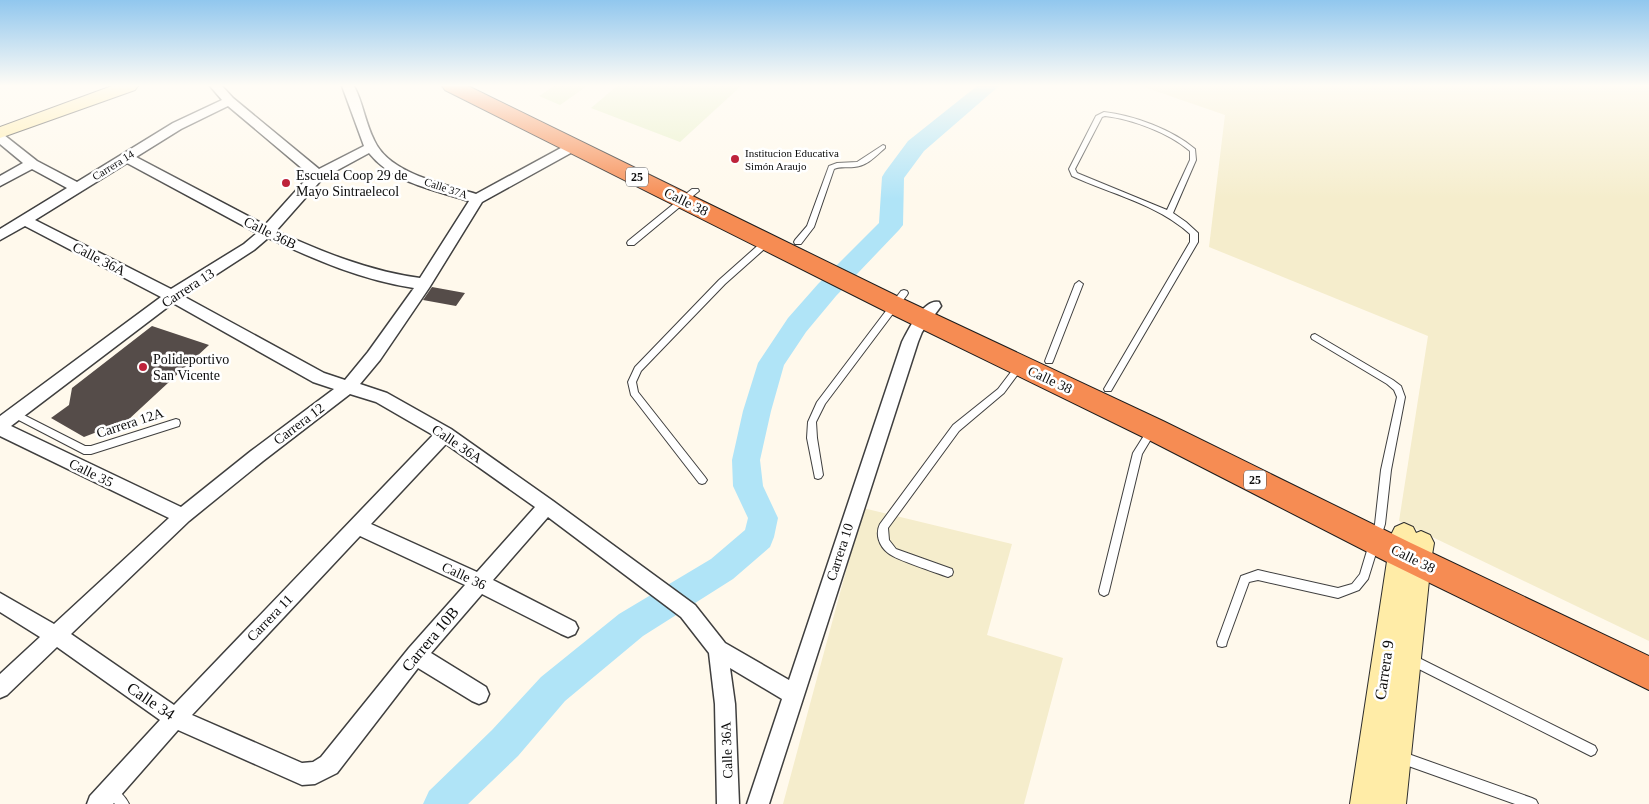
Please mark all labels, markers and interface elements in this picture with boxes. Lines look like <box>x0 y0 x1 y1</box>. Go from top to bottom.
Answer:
street label: Carrera 14 <box>90 147 136 182</box>
place label: Institucion Educativa Simón Araujo <box>745 147 839 172</box>
marker: Institucion Educativa Simón Araujo <box>729 153 741 165</box>
place label: Escuela Coop 29 de Mayo Sintraelecol <box>296 168 408 199</box>
road number: 25 <box>626 168 648 186</box>
street label: Calle 37A <box>423 175 469 201</box>
marker: Escuela Coop 29 de Mayo Sintraelecol <box>280 177 292 189</box>
street label: Calle 38 <box>662 185 710 219</box>
street label: Calle 36B <box>241 214 299 252</box>
street label: Calle 36A <box>70 239 129 279</box>
street label: Carrera 13 <box>159 266 217 310</box>
place label: Polideportivo San Vicente <box>153 352 229 383</box>
marker: Polideportivo San Vicente <box>137 361 149 373</box>
street label: Calle 38 <box>1026 363 1074 397</box>
street label: Carrera 12 <box>271 400 327 448</box>
street label: Carrera 12A <box>95 405 166 441</box>
street label: Calle 36A <box>429 422 486 467</box>
street label: Calle 35 <box>67 456 115 490</box>
road number: 25 <box>1244 470 1266 490</box>
street label: Carrera 10 <box>824 521 856 583</box>
street label: Calle 38 <box>1389 542 1437 576</box>
street label: Calle 36 <box>440 559 488 593</box>
street label: Carrera 11 <box>244 592 296 644</box>
street label: Carrera 10B <box>398 603 462 675</box>
street label: Carrera 9 <box>1371 639 1397 701</box>
street label: Calle 34 <box>124 679 178 723</box>
street label: Calle 36A <box>718 720 735 779</box>

